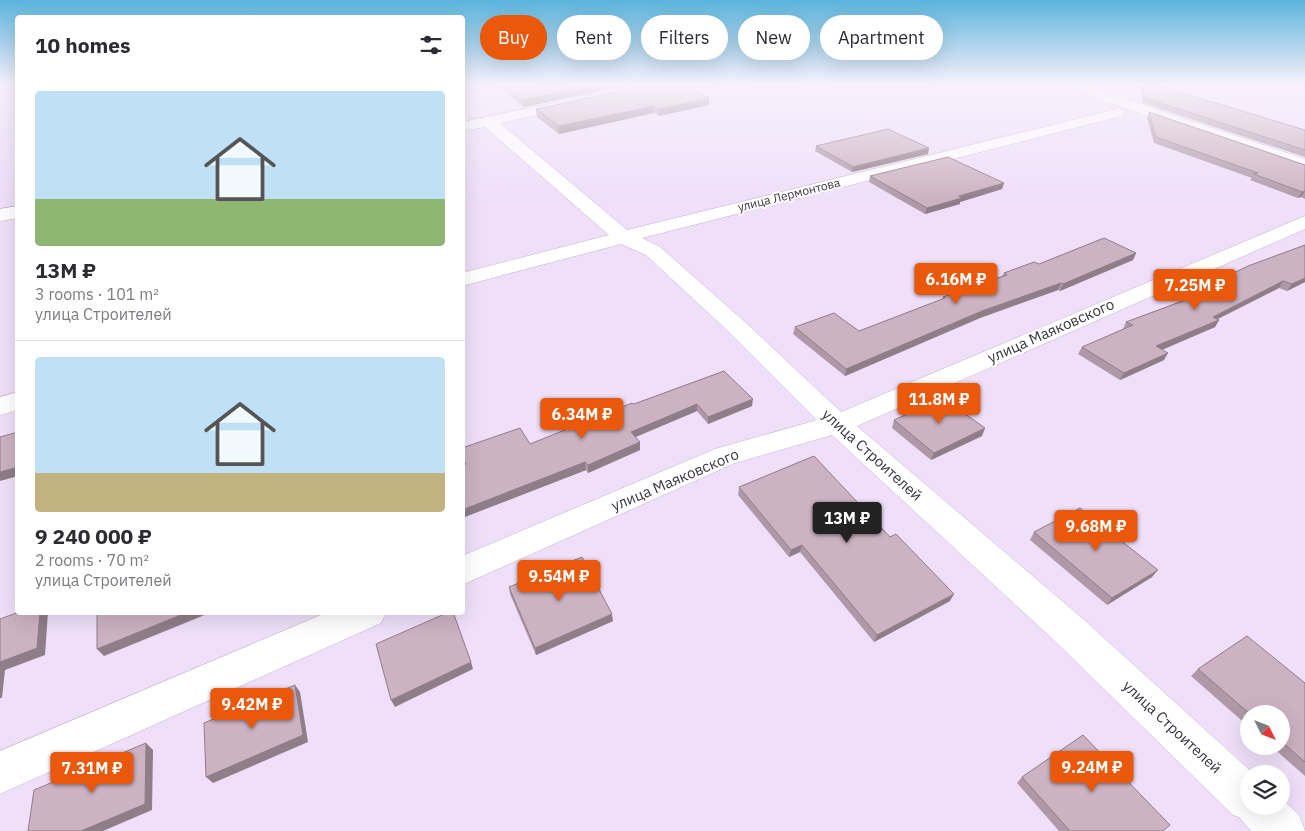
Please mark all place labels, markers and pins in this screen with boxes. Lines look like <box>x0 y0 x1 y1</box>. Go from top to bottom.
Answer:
pin: 6.16M ₽ <box>910 262 1002 305</box>
pin: 7.25M ₽ <box>1149 268 1241 311</box>
pin: 11.8M ₽ <box>893 382 985 425</box>
pin: 6.34M ₽ <box>536 398 628 440</box>
pin: 13M ₽ <box>812 502 882 544</box>
pin: 9.68M ₽ <box>1050 510 1142 552</box>
pin: 9.54M ₽ <box>513 560 605 602</box>
pin: 9.42M ₽ <box>206 688 298 730</box>
pin: 9.24M ₽ <box>1046 750 1138 793</box>
pin: 7.31M ₽ <box>46 752 138 794</box>

